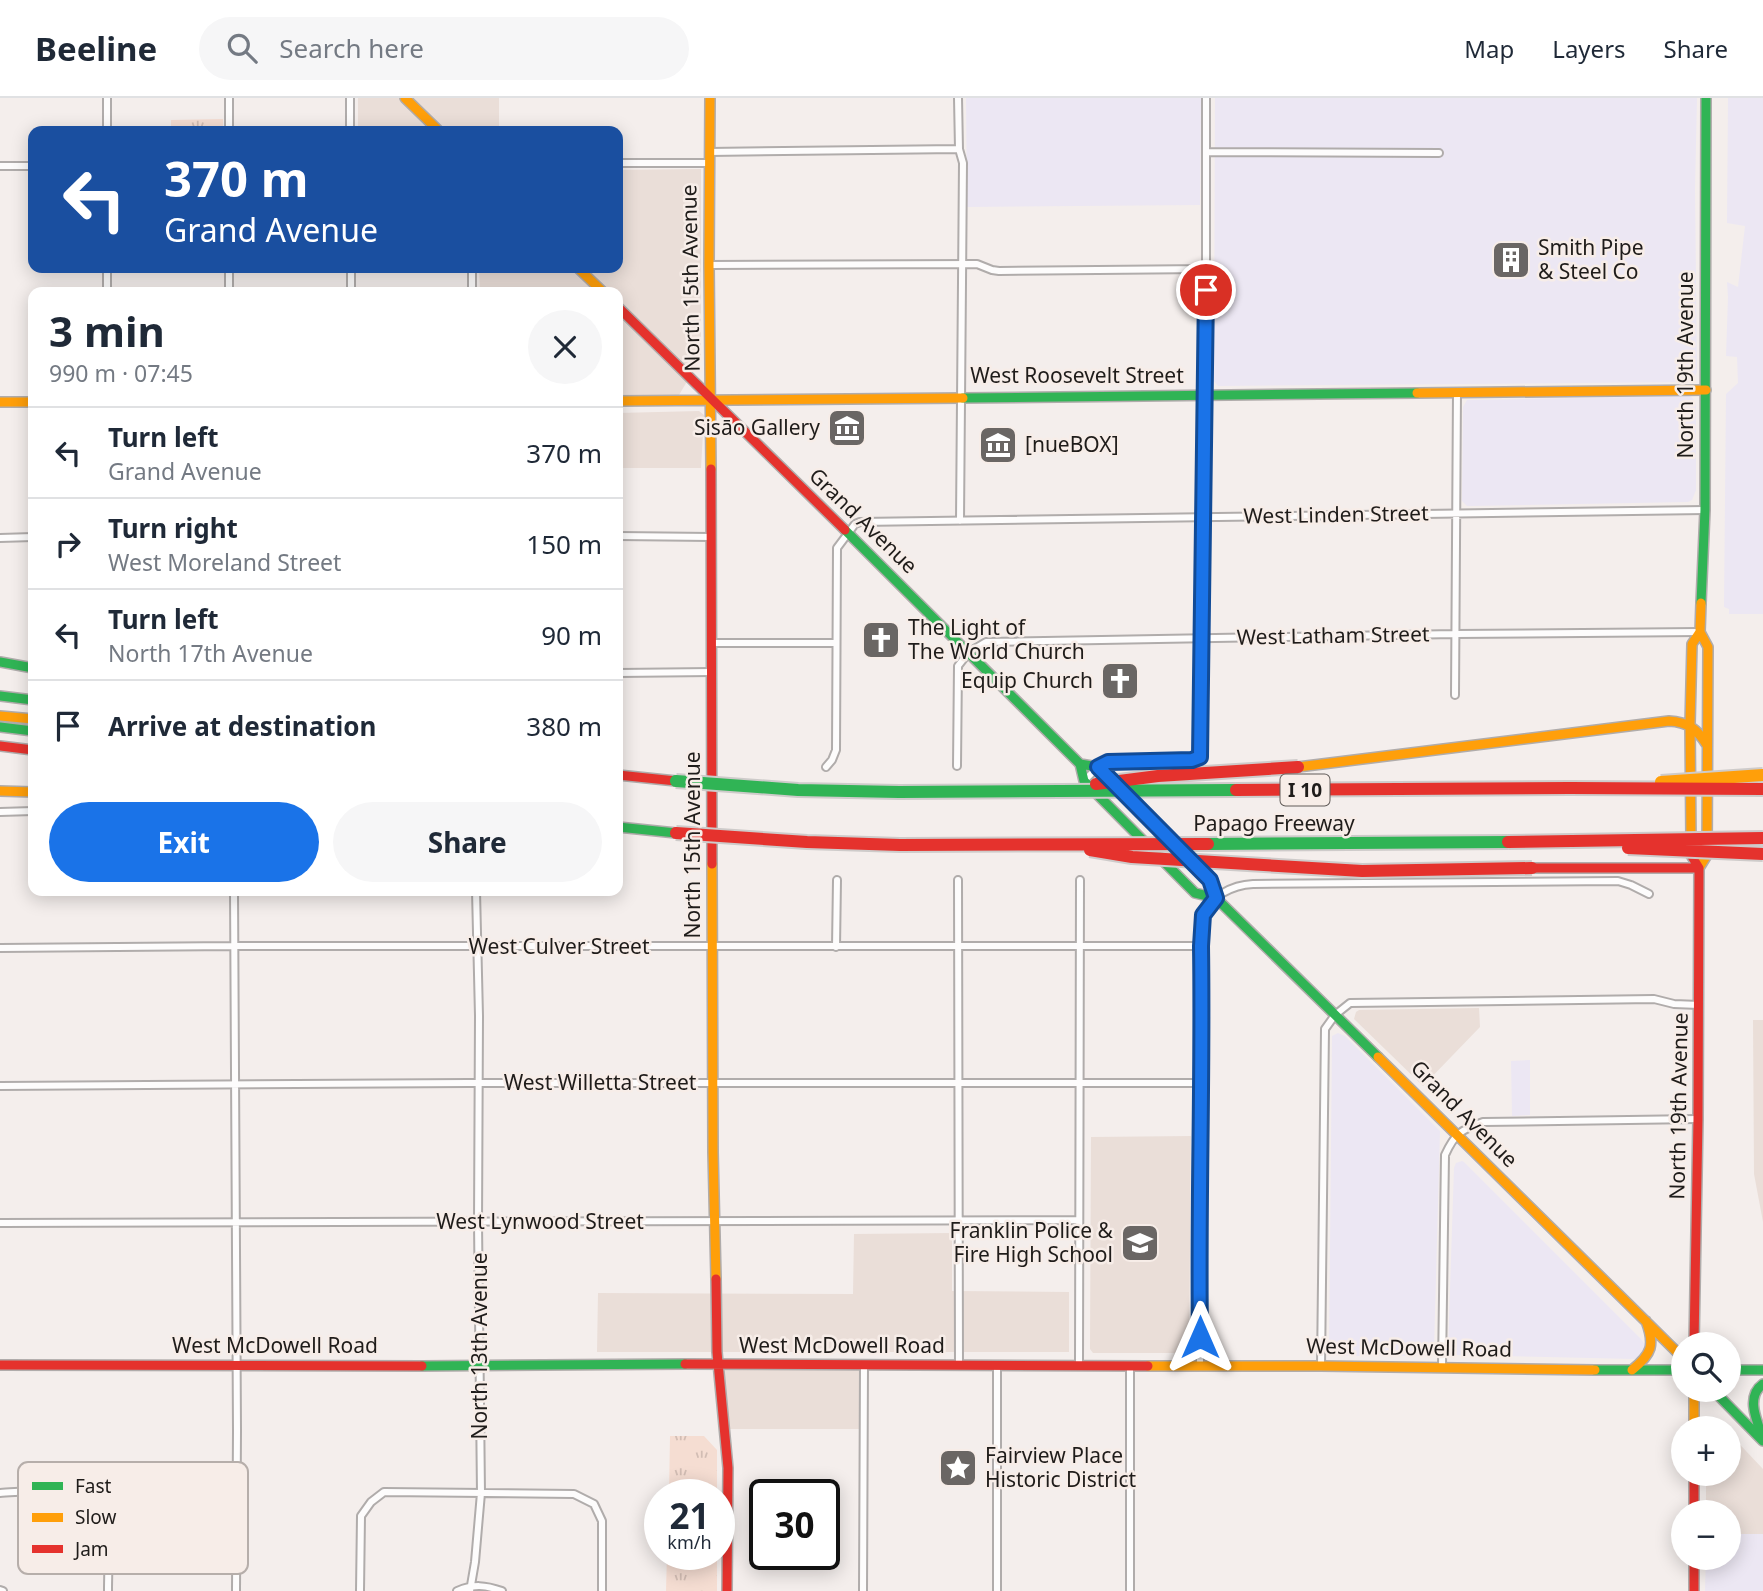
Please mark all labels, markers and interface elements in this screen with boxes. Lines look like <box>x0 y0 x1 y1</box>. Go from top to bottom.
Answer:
search box <box>199 17 689 80</box>
text: Beeline <box>35 26 157 71</box>
icon: search <box>223 29 261 67</box>
text: Search here <box>279 30 424 66</box>
text: Map <box>1464 32 1514 65</box>
text: Layers <box>1552 32 1626 65</box>
text: Share <box>1664 32 1728 65</box>
text: 370 m <box>164 145 309 211</box>
icon: left <box>49 154 140 245</box>
street label: North 15th Avenue <box>674 184 706 372</box>
text: Grand Avenue <box>164 208 378 251</box>
place label: Smith Pipe & Steel Co <box>1538 233 1643 285</box>
building icon: Smith Pipe & Steel Co <box>1490 239 1532 281</box>
pin <box>1176 260 1236 320</box>
icon: arrive <box>1187 271 1225 309</box>
street label: North 19th Avenue <box>1671 271 1699 459</box>
text: 3 min <box>49 302 165 359</box>
button: close <box>528 310 602 384</box>
text: 990 m · 07:45 <box>49 357 193 389</box>
street label: West Roosevelt Street <box>970 361 1184 389</box>
museum icon: Sisāo Gallery <box>826 407 868 449</box>
place label: Sisāo Gallery <box>694 413 820 441</box>
text: Turn left <box>108 419 219 455</box>
museum icon: [nueBOX] <box>977 424 1019 466</box>
place label: [nueBOX] <box>1025 430 1119 458</box>
icon: left <box>49 434 87 472</box>
text: 370 m <box>526 435 602 471</box>
text: Grand Avenue <box>108 455 262 487</box>
street label: Grand Avenue <box>803 461 924 579</box>
street label: West Linden Street <box>1243 498 1429 530</box>
text: Turn right <box>108 510 238 546</box>
icon: right <box>49 525 87 563</box>
text: 150 m <box>526 526 602 562</box>
text: West Moreland Street <box>108 546 341 578</box>
text: Turn left <box>108 601 219 637</box>
place label: The Light of The World Church <box>908 613 1085 665</box>
icon: left <box>49 616 87 654</box>
text: 90 m <box>541 617 602 653</box>
church icon: The Light of The World Church <box>860 619 902 661</box>
street label: West Latham Street <box>1236 619 1430 651</box>
text: North 17th Avenue <box>108 637 313 669</box>
church icon: Equip Church <box>1099 660 1141 702</box>
place label: Equip Church <box>961 666 1093 694</box>
icon: arrive <box>49 707 87 745</box>
text: Arrive at destination <box>108 708 377 744</box>
text: 380 m <box>526 708 602 744</box>
street label: North 15th Avenue <box>678 751 706 939</box>
road number: I 10 <box>1280 775 1330 806</box>
button: Exit <box>49 802 319 882</box>
button: Share <box>333 802 602 882</box>
street label: Papago Freeway <box>1193 809 1355 837</box>
street label: West Culver Street <box>469 932 650 960</box>
street label: North 19th Avenue <box>1662 1012 1694 1200</box>
street label: Grand Avenue <box>1405 1054 1524 1173</box>
street label: West Willetta Street <box>504 1068 697 1096</box>
street label: West Lynwood Street <box>436 1207 644 1235</box>
place label: Franklin Police & Fire High School <box>950 1216 1114 1268</box>
school or university icon: Franklin Police & Fire High School <box>1119 1222 1161 1264</box>
street label: North 13th Avenue <box>465 1252 493 1440</box>
position arrow <box>1163 1300 1237 1374</box>
street label: West McDowell Road <box>172 1331 378 1359</box>
street label: West McDowell Road <box>739 1331 945 1359</box>
street label: West McDowell Road <box>1306 1331 1512 1363</box>
map controls <box>1671 1332 1741 1570</box>
button: search <box>1671 1332 1741 1402</box>
button: + <box>1671 1416 1741 1486</box>
place label: Fairview Place Historic District <box>985 1441 1137 1493</box>
place icon: Fairview Place Historic District <box>937 1447 979 1489</box>
legend <box>18 1462 248 1574</box>
text: Fast <box>75 1473 112 1499</box>
speed limit sign: 30 <box>749 1479 840 1570</box>
text: 21 <box>669 1492 710 1539</box>
button: − <box>1671 1500 1741 1570</box>
text: Slow <box>75 1504 116 1530</box>
text: km/h <box>667 1530 712 1554</box>
text: Jam <box>73 1536 109 1562</box>

